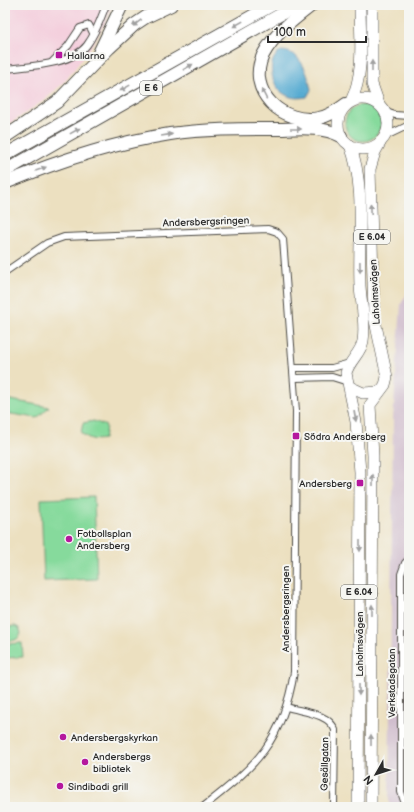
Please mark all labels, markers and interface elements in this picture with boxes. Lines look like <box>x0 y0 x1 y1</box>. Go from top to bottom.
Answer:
scale bar <box>268 18 366 44</box>
one-way arrow <box>132 19 142 27</box>
one-way arrow <box>232 21 244 27</box>
text: 100 m <box>274 25 306 40</box>
marker: Hallarna <box>54 50 64 60</box>
place label: Hallarna <box>67 50 105 62</box>
one-way arrow <box>369 59 375 72</box>
one-way arrow <box>183 63 194 70</box>
road number: E 6 <box>140 81 162 95</box>
one-way arrow <box>119 84 131 91</box>
one-way arrow <box>261 88 268 100</box>
one-way arrow <box>290 126 303 132</box>
one-way arrow <box>69 128 81 134</box>
one-way arrow <box>160 132 173 138</box>
one-way arrow <box>36 165 48 171</box>
one-way arrow <box>368 202 374 215</box>
street label: Andersbergsringen <box>163 214 250 230</box>
road number: E 6.04 <box>354 230 390 244</box>
street label: Laholmsvägen <box>367 259 383 325</box>
one-way arrow <box>356 261 363 273</box>
one-way arrow <box>352 410 358 422</box>
marker: Södra Andersberg <box>291 431 301 441</box>
place label: Södra Andersberg <box>304 431 386 443</box>
one-way arrow <box>370 473 376 486</box>
place label: Andersberg <box>299 478 352 490</box>
marker: Andersberg <box>355 478 365 488</box>
place label: Fotbollsplan Andersberg <box>77 528 132 552</box>
marker: Fotbollsplan Andersberg <box>64 534 74 544</box>
one-way arrow <box>357 540 363 553</box>
street label: Andersbergsringen <box>280 565 292 652</box>
road number: E 6.04 <box>341 585 377 599</box>
one-way arrow <box>369 603 375 616</box>
street label: Laholmsvägen <box>354 611 366 677</box>
street label: Verkstadsgatan <box>386 648 398 718</box>
one-way arrow <box>356 684 362 697</box>
marker: Andersbergskyrkan <box>58 732 68 742</box>
place label: Andersbergskyrkan <box>71 732 158 744</box>
one-way arrow <box>368 734 375 746</box>
street label: Gesällgatan <box>319 737 331 791</box>
place label: Andersbergs bibliotek <box>93 751 151 775</box>
north arrow <box>356 754 396 794</box>
marker: Andersbergs bibliotek <box>80 757 90 767</box>
text: N <box>361 773 376 787</box>
marker: Sindibadi grill <box>55 781 65 791</box>
place label: Sindibadi grill <box>68 781 128 793</box>

